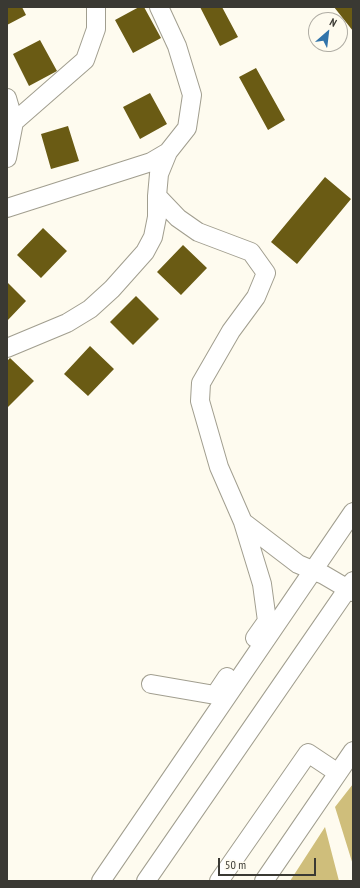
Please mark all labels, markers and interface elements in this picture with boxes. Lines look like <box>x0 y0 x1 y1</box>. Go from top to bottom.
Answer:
north arrow <box>308 12 348 52</box>
text: N <box>327 15 339 30</box>
scale bar <box>220 850 318 876</box>
text: 50 m <box>225 857 246 872</box>

